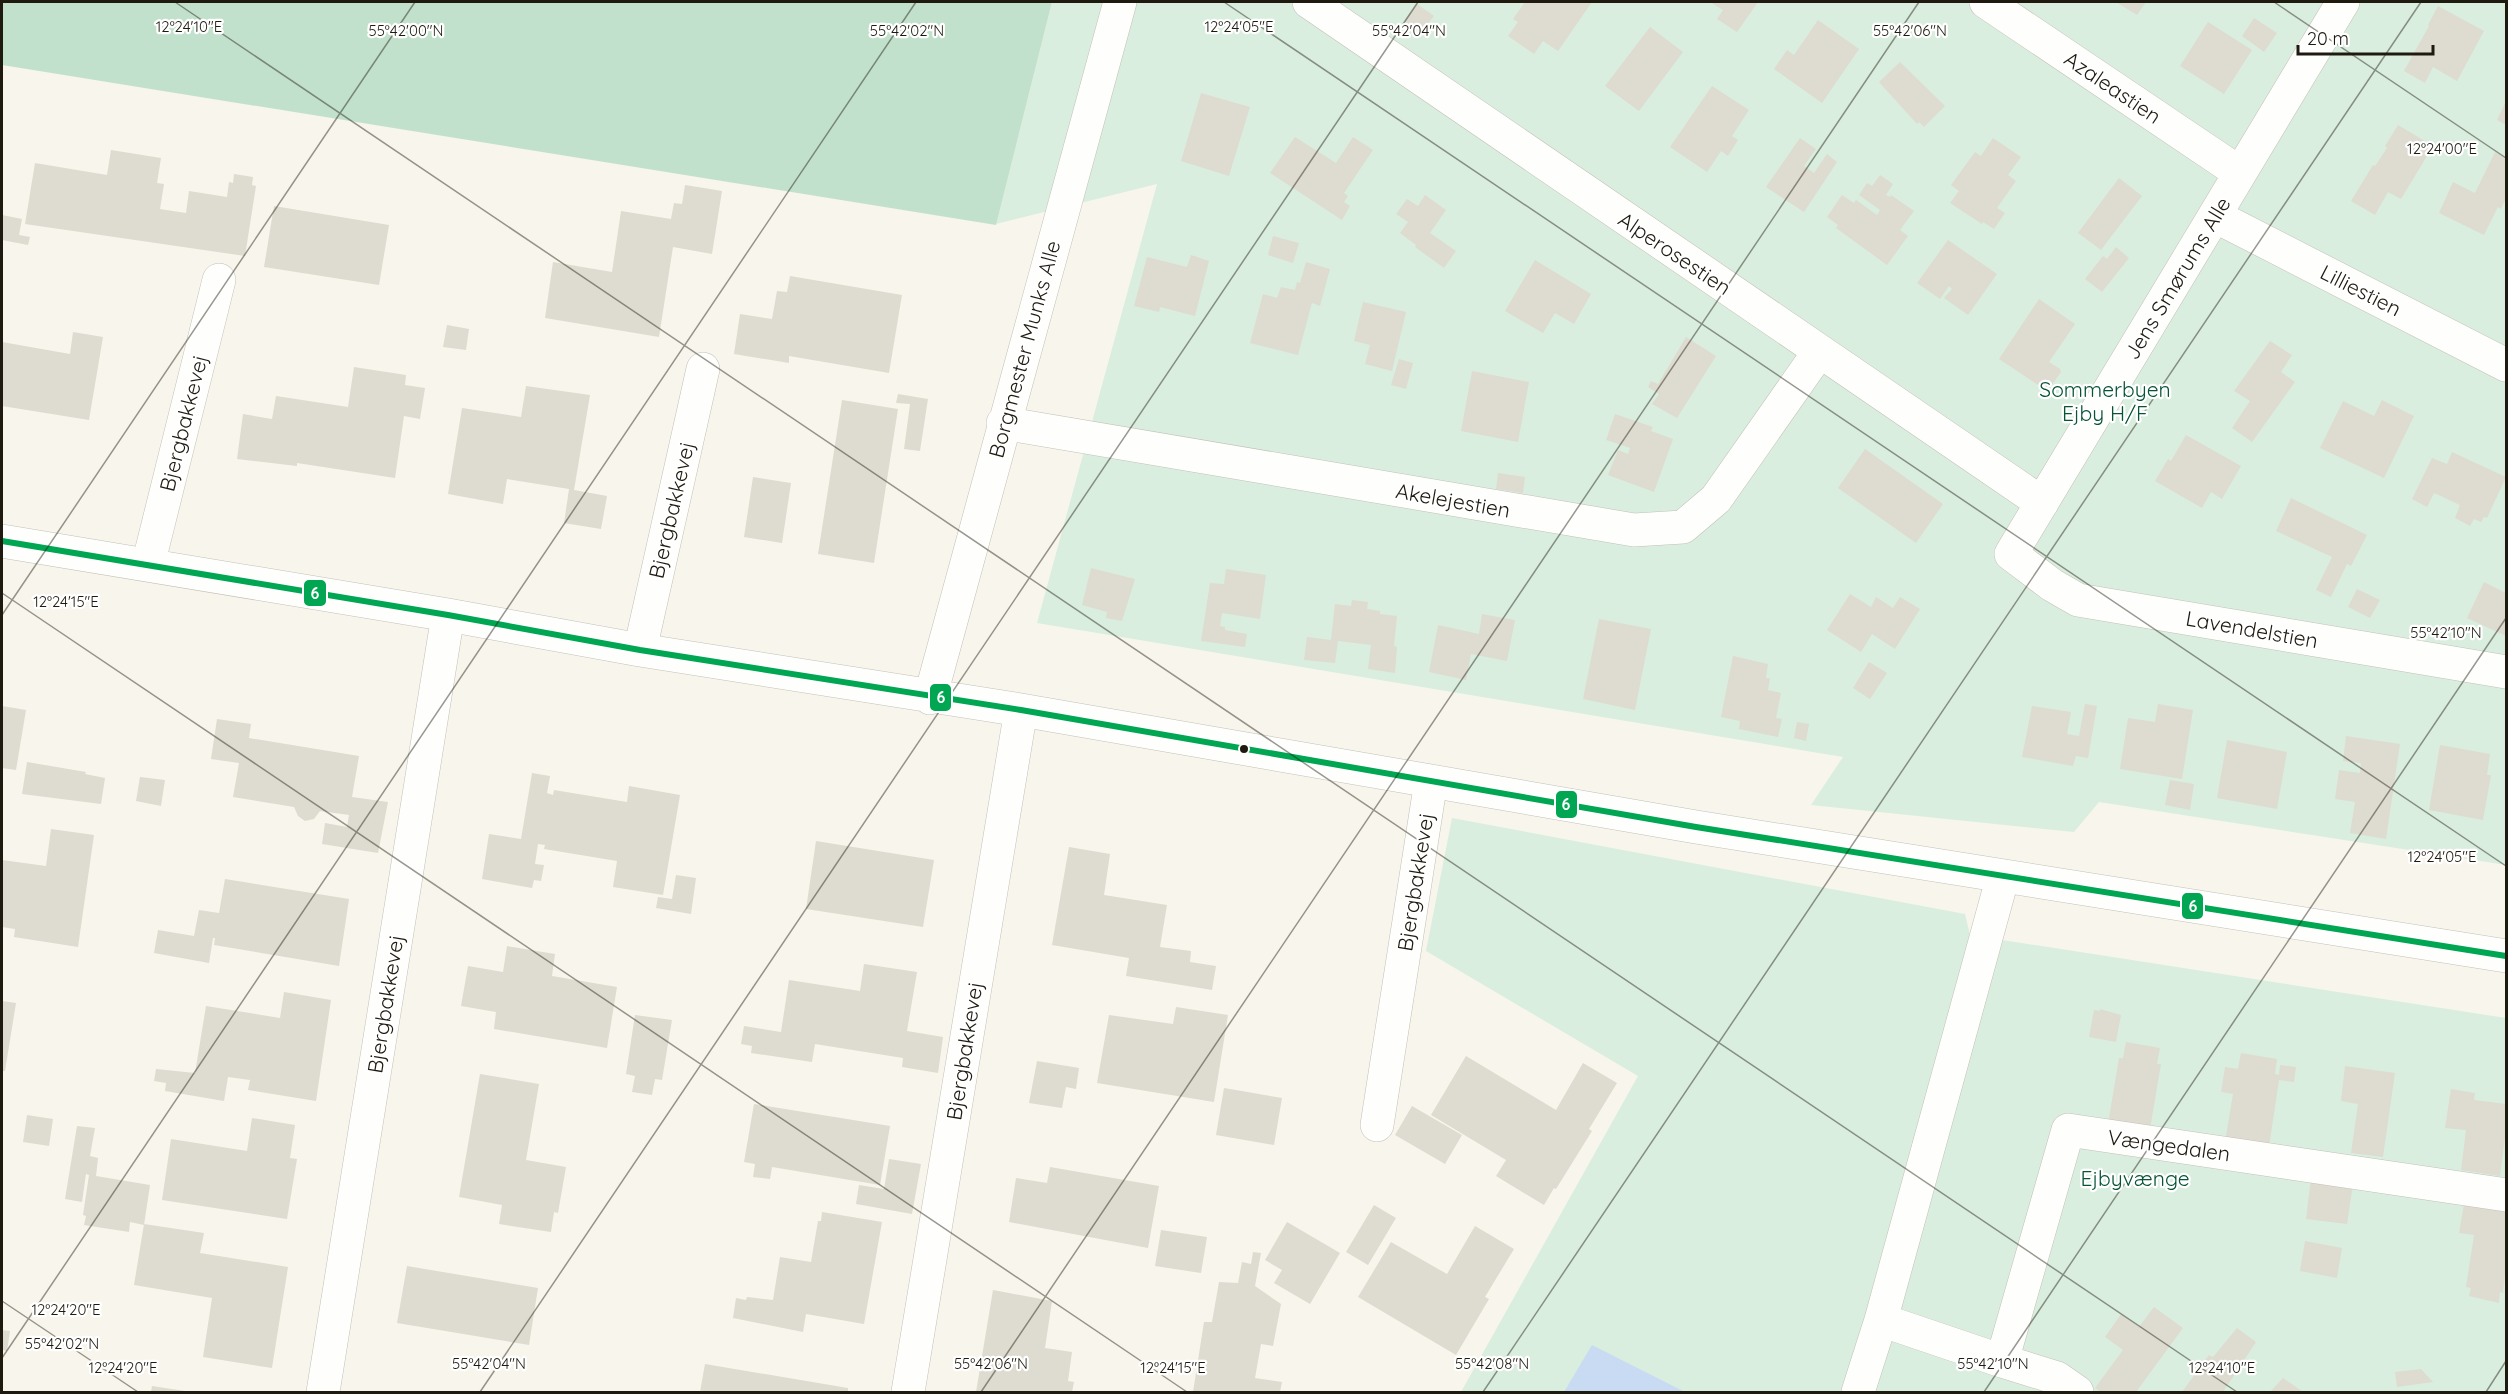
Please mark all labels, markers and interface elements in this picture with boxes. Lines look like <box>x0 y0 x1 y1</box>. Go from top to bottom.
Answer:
text: 12°24'10"E <box>156 17 222 36</box>
text: 12°24'05"E <box>1204 17 1274 36</box>
scale bar <box>2298 18 2433 56</box>
text: 55°42'00"N <box>369 21 443 40</box>
text: 55°42'02"N <box>870 21 944 40</box>
text: 55°42'04"N <box>1372 21 1446 40</box>
text: 55°42'06"N <box>1873 21 1947 40</box>
text: 20 m <box>2307 27 2349 50</box>
street label: Azaleastien <box>2060 45 2166 129</box>
text: 12°24'00"E <box>2407 139 2477 158</box>
street label: Jens Smørums Alle <box>2118 192 2236 364</box>
street label: Alperosestien <box>1614 206 1736 300</box>
street label: Borgmester Munks Alle <box>982 238 1066 460</box>
street label: Lilliestien <box>2316 259 2406 321</box>
street label: Bjergbakkevej <box>153 352 213 494</box>
park label: Sommerbyen Ejby H/F <box>2039 376 2171 426</box>
street label: Bjergbakkevej <box>643 439 699 581</box>
street label: Akelejestien <box>1394 477 1512 523</box>
line badge: 6 <box>303 579 327 607</box>
text: 6 <box>311 583 320 603</box>
text: 12°24'15"E <box>33 592 99 611</box>
street label: Lavendelstien <box>2184 605 2320 653</box>
text: 55°42'10"N <box>2410 623 2482 642</box>
line badge: 6 <box>929 683 952 712</box>
text: 6 <box>937 687 946 707</box>
unlabelled marker <box>1238 743 1250 755</box>
line badge: 6 <box>1555 790 1578 819</box>
text: 6 <box>1562 794 1571 814</box>
street label: Bjergbakkevej <box>1391 811 1439 953</box>
text: 12°24'05"E <box>2407 847 2477 866</box>
line badge: 6 <box>2181 892 2204 920</box>
text: 6 <box>2189 896 2198 916</box>
street label: Bjergbakkevej <box>361 933 409 1075</box>
street label: Bjergbakkevej <box>940 980 988 1122</box>
street label: Vængedalen <box>2106 1124 2232 1166</box>
park label: Ejbyvænge <box>2080 1165 2190 1191</box>
text: 12°24'20"E <box>31 1300 101 1319</box>
text: 55°42'02"N <box>25 1334 99 1353</box>
text: 55°42'04"N <box>452 1354 526 1373</box>
text: 55°42'06"N <box>954 1354 1028 1373</box>
text: 55°42'08"N <box>1455 1354 1529 1373</box>
text: 55°42'10"N <box>1957 1354 2029 1373</box>
text: 12°24'20"E <box>88 1358 158 1377</box>
text: 12°24'15"E <box>1140 1358 1206 1377</box>
text: 12°24'10"E <box>2189 1358 2255 1377</box>

